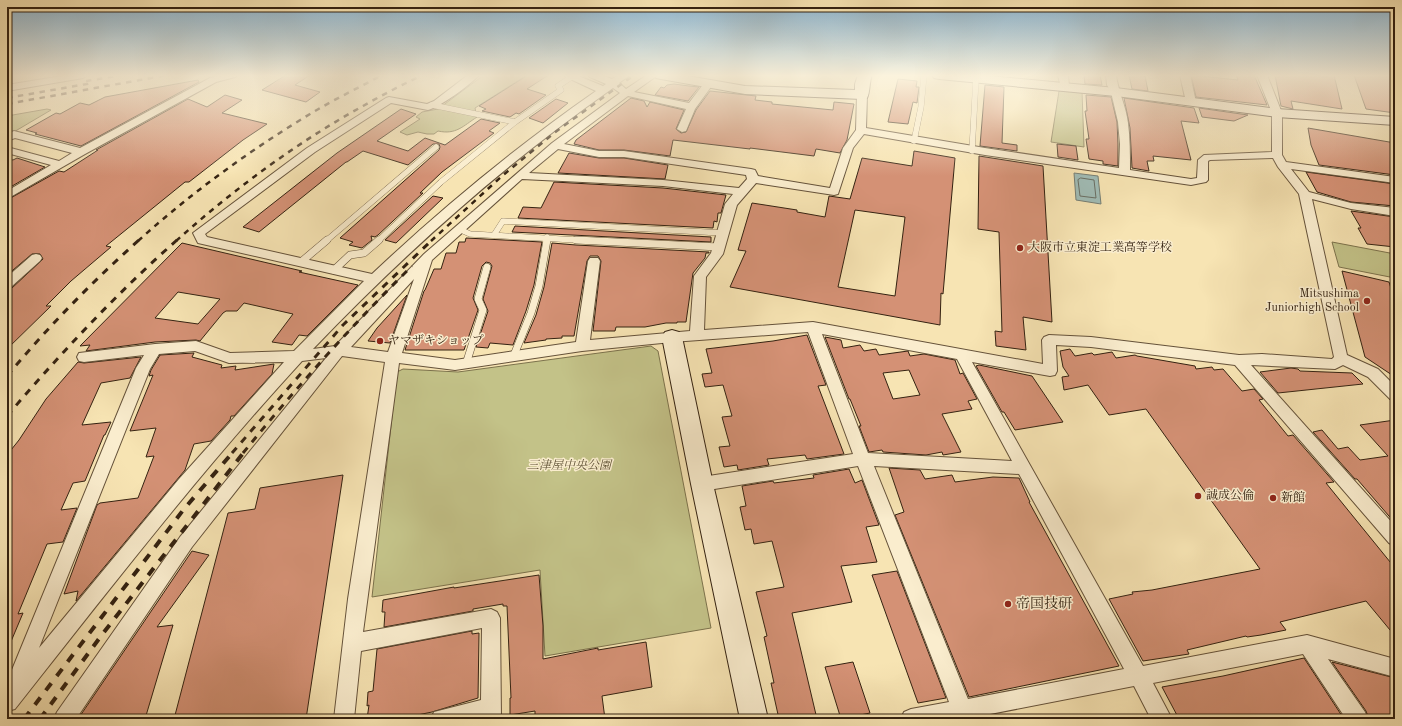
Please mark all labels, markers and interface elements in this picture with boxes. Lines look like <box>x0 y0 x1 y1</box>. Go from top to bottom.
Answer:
place label: 大阪市立東淀工業高等学校 <box>1028 240 1172 254</box>
marker: 大阪市立東淀工業高等学校 <box>1015 243 1025 253</box>
place label: Mitsushima Juniorhigh School <box>1265 288 1359 314</box>
marker: Mitsushima Juniorhigh School <box>1362 296 1372 306</box>
place label: ヤマザキショップ <box>388 333 484 347</box>
marker: ヤマザキショップ <box>375 336 385 346</box>
park label: 三津屋中央公園 <box>527 458 613 472</box>
place label: 誠成公倫 <box>1206 488 1254 502</box>
place label: 新館 <box>1281 490 1305 504</box>
marker: 誠成公倫 <box>1193 491 1203 501</box>
marker: 新館 <box>1268 493 1278 503</box>
place label: 帝国技研 <box>1016 596 1072 611</box>
marker: 帝国技研 <box>1003 599 1013 609</box>

